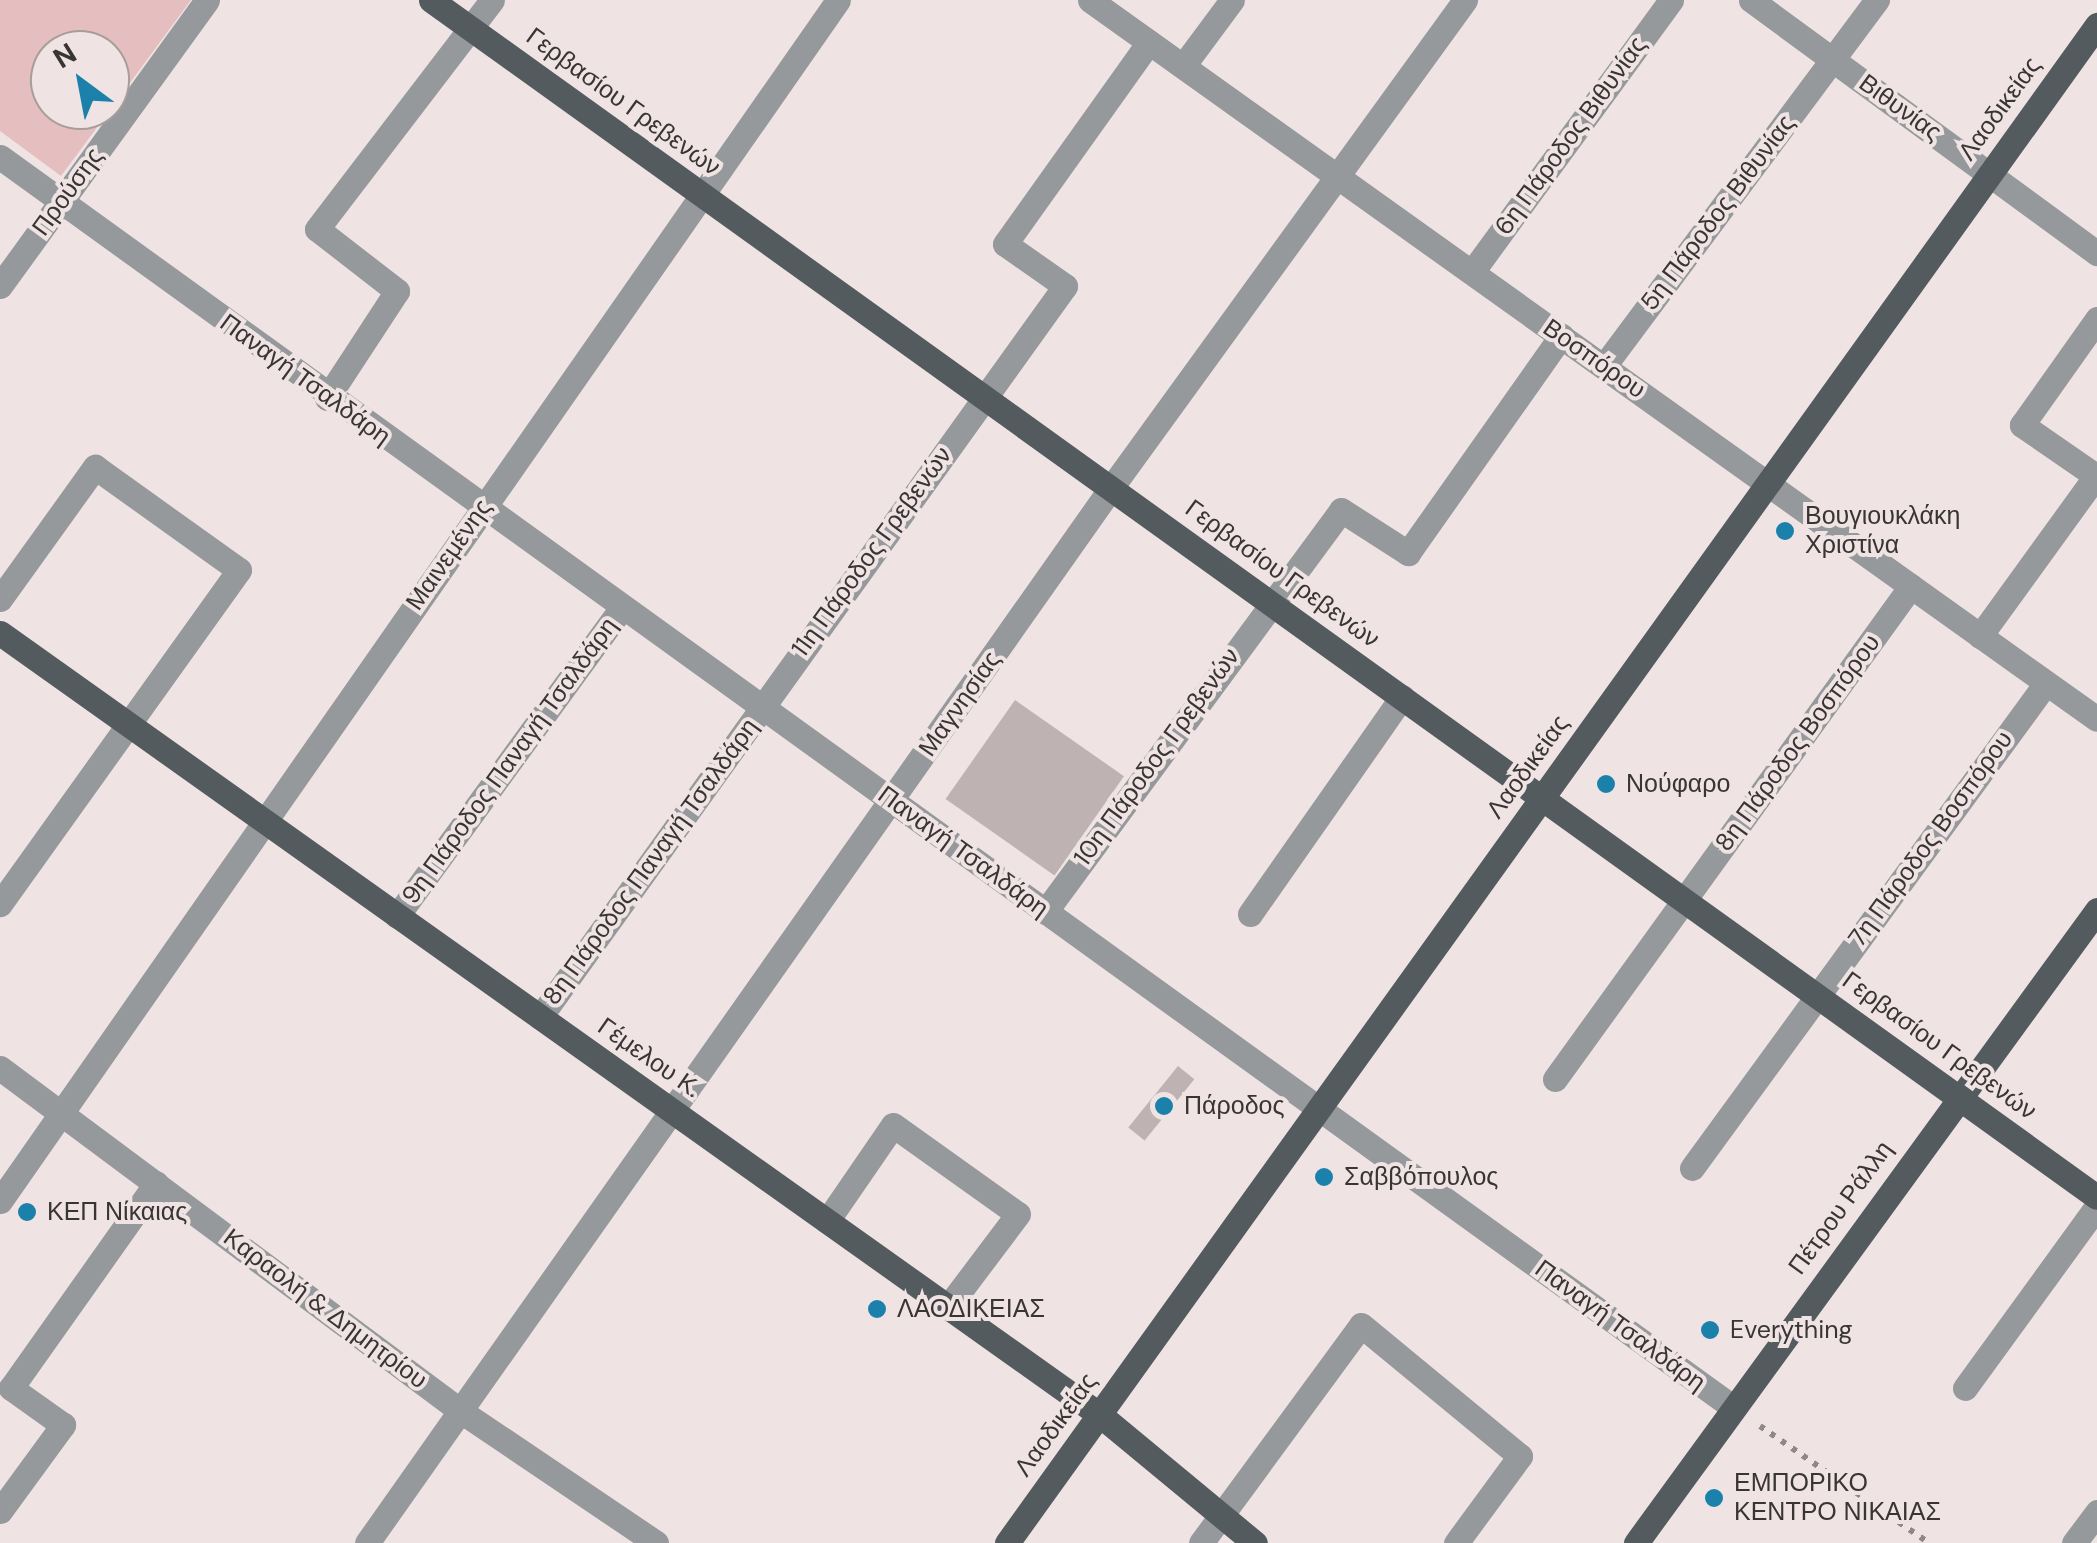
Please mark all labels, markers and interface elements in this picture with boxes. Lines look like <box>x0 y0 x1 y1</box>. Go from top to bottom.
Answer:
street label: Γερβασίου Γρεβενών <box>520 22 726 182</box>
north arrow <box>30 30 130 130</box>
street label: 6η Πάροδος Βιθυνίας <box>1489 31 1653 241</box>
text: N <box>46 35 83 77</box>
street label: Λαοδικείας <box>1953 52 2047 166</box>
street label: Βιθυνίας <box>1853 68 1947 148</box>
street label: 5η Πάροδος Βιθυνίας <box>1635 109 1801 317</box>
street label: Προύσης <box>26 142 110 242</box>
street label: Παναγή Τσαλδάρη <box>214 308 396 452</box>
street label: Βοσπόρου <box>1537 313 1651 405</box>
street label: 11η Πάροδος Γρεβενών <box>786 441 958 663</box>
street label: Μαινεμένης <box>400 494 498 616</box>
street label: Γερβασίου Γρεβενών <box>1179 494 1385 654</box>
place label: Βουγιουκλάκη Χριστίνα <box>1805 502 1960 561</box>
marker: Βουγιουκλάκη Χριστίνα <box>1774 520 1796 542</box>
street label: 9η Πάροδος Παναγή Τσαλδάρη <box>396 612 624 910</box>
street label: 8η Πάροδος Βοσπόρου <box>1709 629 1887 857</box>
street label: 10η Πάροδος Γρεβενών <box>1068 642 1246 872</box>
street label: Μαγνησίας <box>913 646 1007 762</box>
street label: Λαοδικείας <box>1481 710 1575 824</box>
street label: 8η Πάροδος Παναγή Τσαλδάρη <box>537 713 765 1011</box>
street label: 7η Πάροδος Βοσπόρου <box>1843 725 2019 953</box>
place label: Νούφαρο <box>1626 769 1730 799</box>
marker: Νούφαρο <box>1595 773 1617 795</box>
street label: Παναγή Τσαλδάρη <box>872 780 1054 924</box>
street label: Γερβασίου Γρεβενών <box>1836 966 2042 1126</box>
street label: Γέμελου Κ. <box>592 1012 706 1104</box>
place label: Πάροδος <box>1184 1091 1285 1121</box>
marker: Πάροδος <box>1153 1095 1175 1117</box>
street label: Πέτρου Ράλλη <box>1783 1135 1899 1281</box>
place label: Σαββόπουλος <box>1344 1162 1498 1192</box>
marker: Σαββόπουλος <box>1313 1166 1335 1188</box>
place label: ΚΕΠ Νίκαιας <box>47 1197 187 1227</box>
marker: ΚΕΠ Νίκαιας <box>16 1201 38 1223</box>
street label: Καραολή & Δημητρίου <box>217 1223 433 1395</box>
street label: Παναγή Τσαλδάρη <box>1529 1254 1711 1398</box>
place label: ΛΑΟΔΙΚΕΙΑΣ <box>897 1294 1045 1324</box>
marker: ΛΑΟΔΙΚΕΙΑΣ <box>866 1298 888 1320</box>
place label: Everything <box>1730 1315 1852 1345</box>
marker: Everything <box>1699 1319 1721 1341</box>
street label: Λαοδικείας <box>1009 1368 1103 1482</box>
place label: ΕΜΠΟΡΙΚΟ ΚΕΝΤΡΟ ΝΙΚΑΙΑΣ <box>1734 1469 1941 1528</box>
marker: ΕΜΠΟΡΙΚΟ ΚΕΝΤΡΟ ΝΙΚΑΙΑΣ <box>1703 1487 1725 1509</box>

